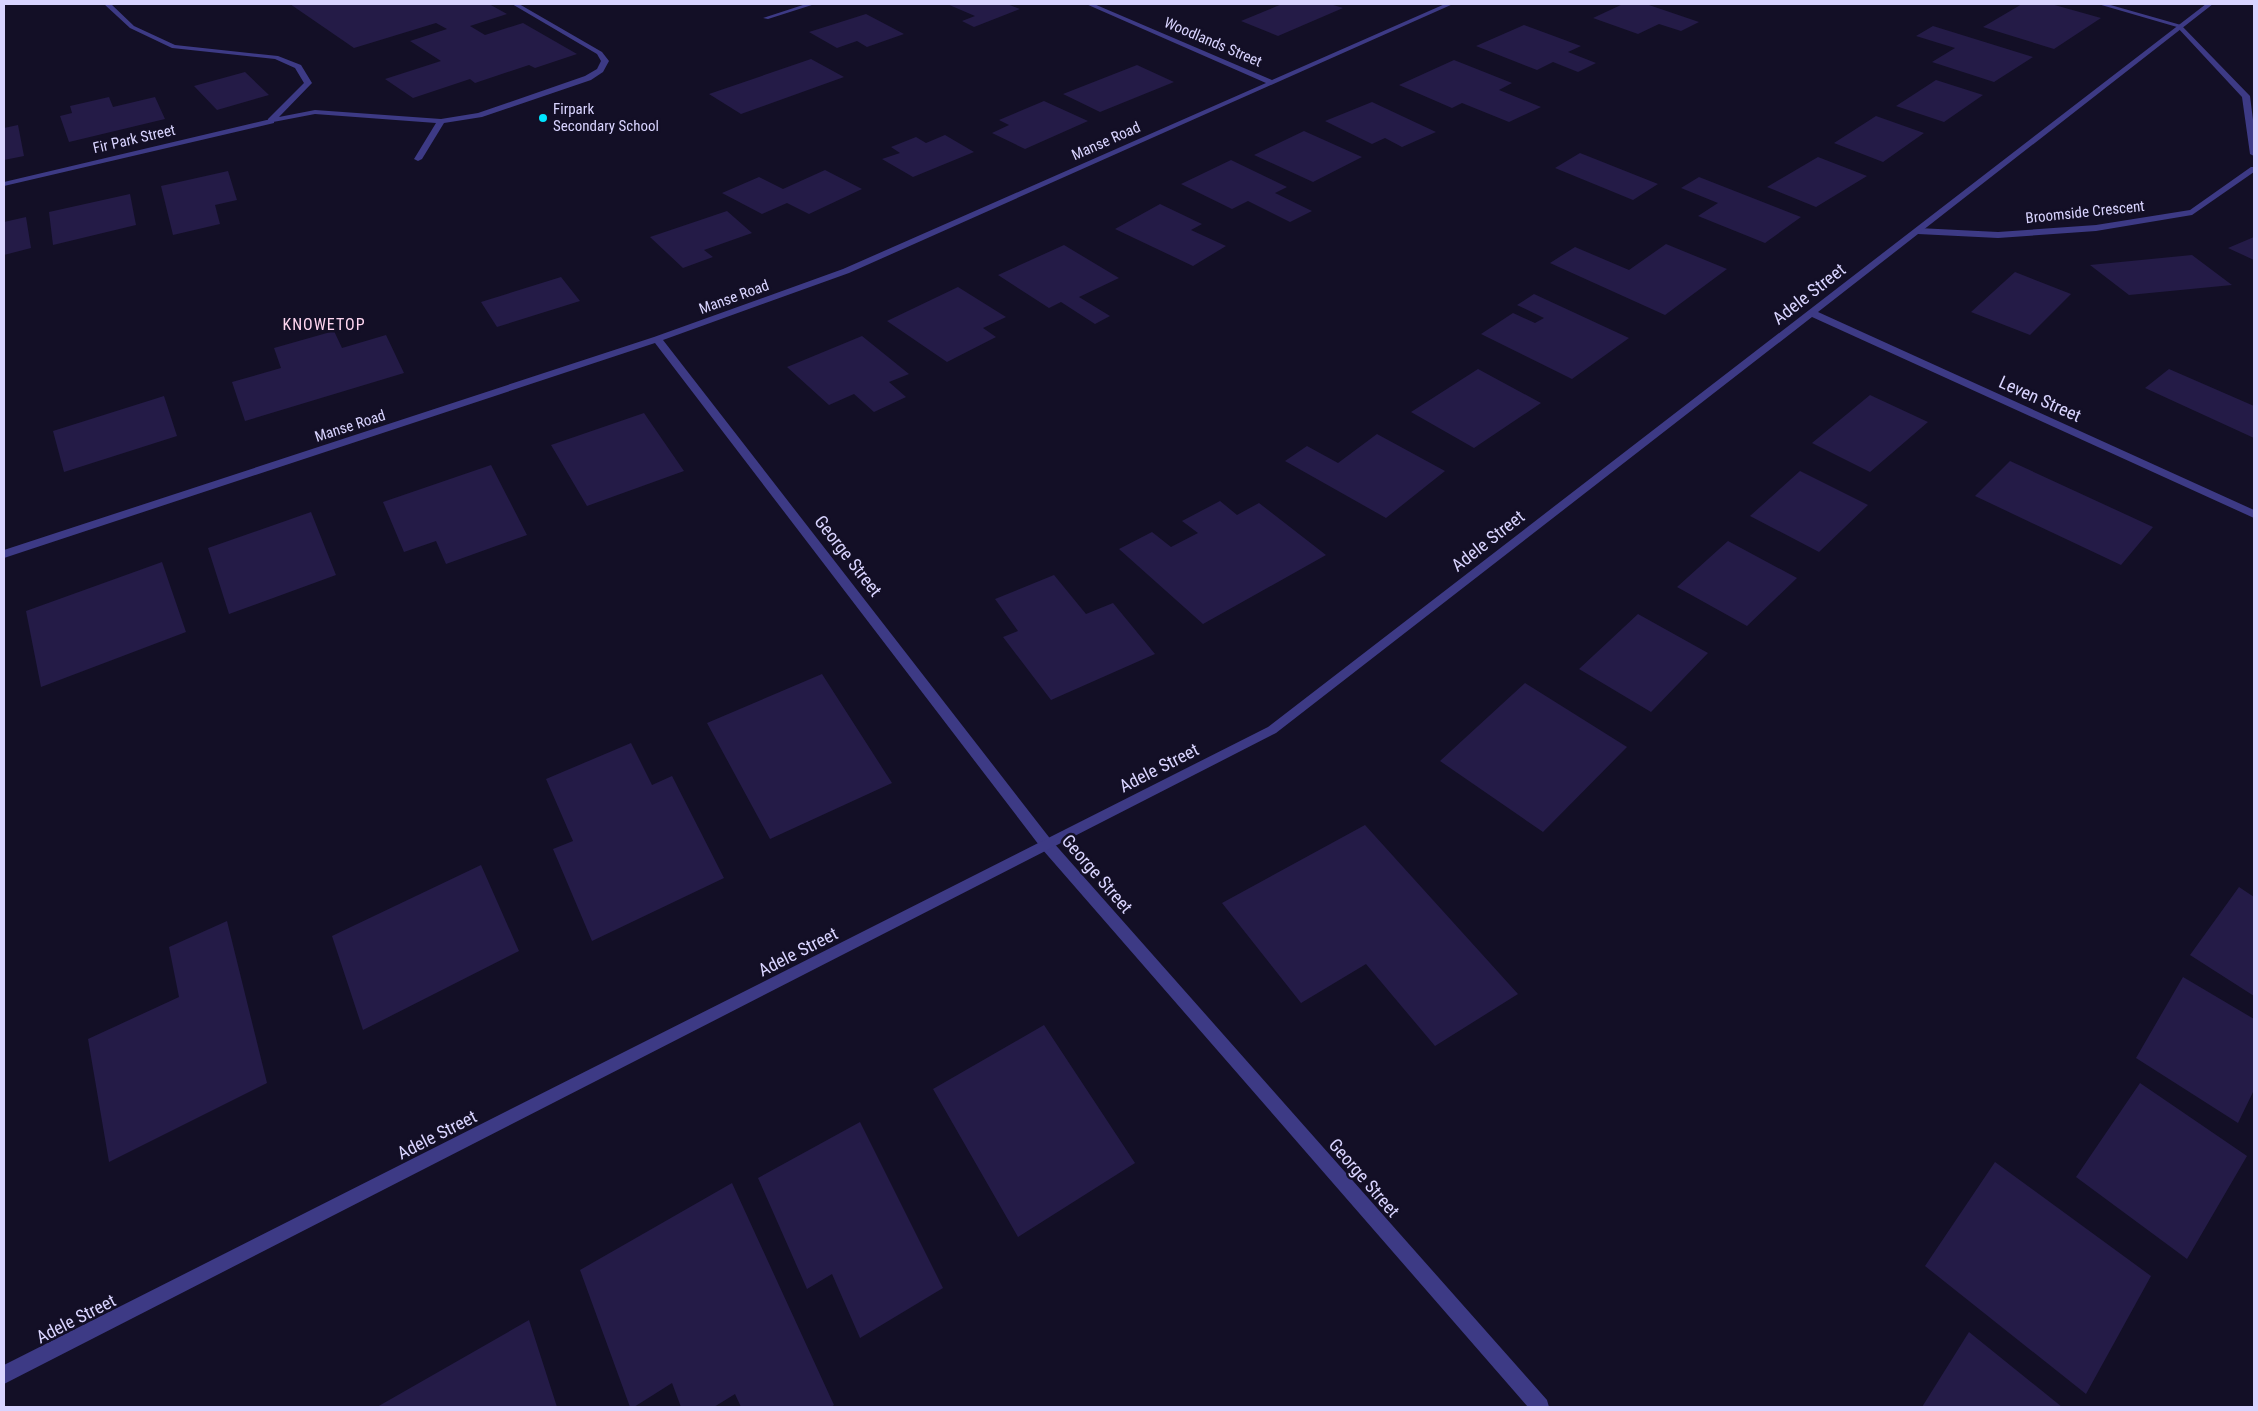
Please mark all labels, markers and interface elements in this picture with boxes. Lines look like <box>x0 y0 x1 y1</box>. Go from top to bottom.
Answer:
street label: Woodlands Street <box>1161 13 1265 71</box>
place label: Firpark Secondary School <box>553 100 659 135</box>
marker: Firpark Secondary School <box>537 112 549 124</box>
street label: Manse Road <box>1069 118 1143 164</box>
street label: Fir Park Street <box>91 121 177 157</box>
street label: Broomside Crescent <box>2025 197 2145 227</box>
street label: Adele Street <box>1768 259 1849 329</box>
street label: Manse Road <box>697 276 771 318</box>
district label: KNOWETOP <box>282 315 366 334</box>
street label: Leven Street <box>1996 371 2085 426</box>
street label: Manse Road <box>312 406 388 446</box>
street label: Adele Street <box>1447 506 1528 576</box>
street label: George Street <box>810 511 887 600</box>
street label: Adele Street <box>1115 739 1202 797</box>
street label: George Street <box>1058 830 1137 917</box>
street label: Adele Street <box>754 923 841 981</box>
street label: Adele Street <box>393 1106 480 1164</box>
street label: George Street <box>1325 1134 1404 1221</box>
street label: Adele Street <box>32 1290 119 1348</box>

